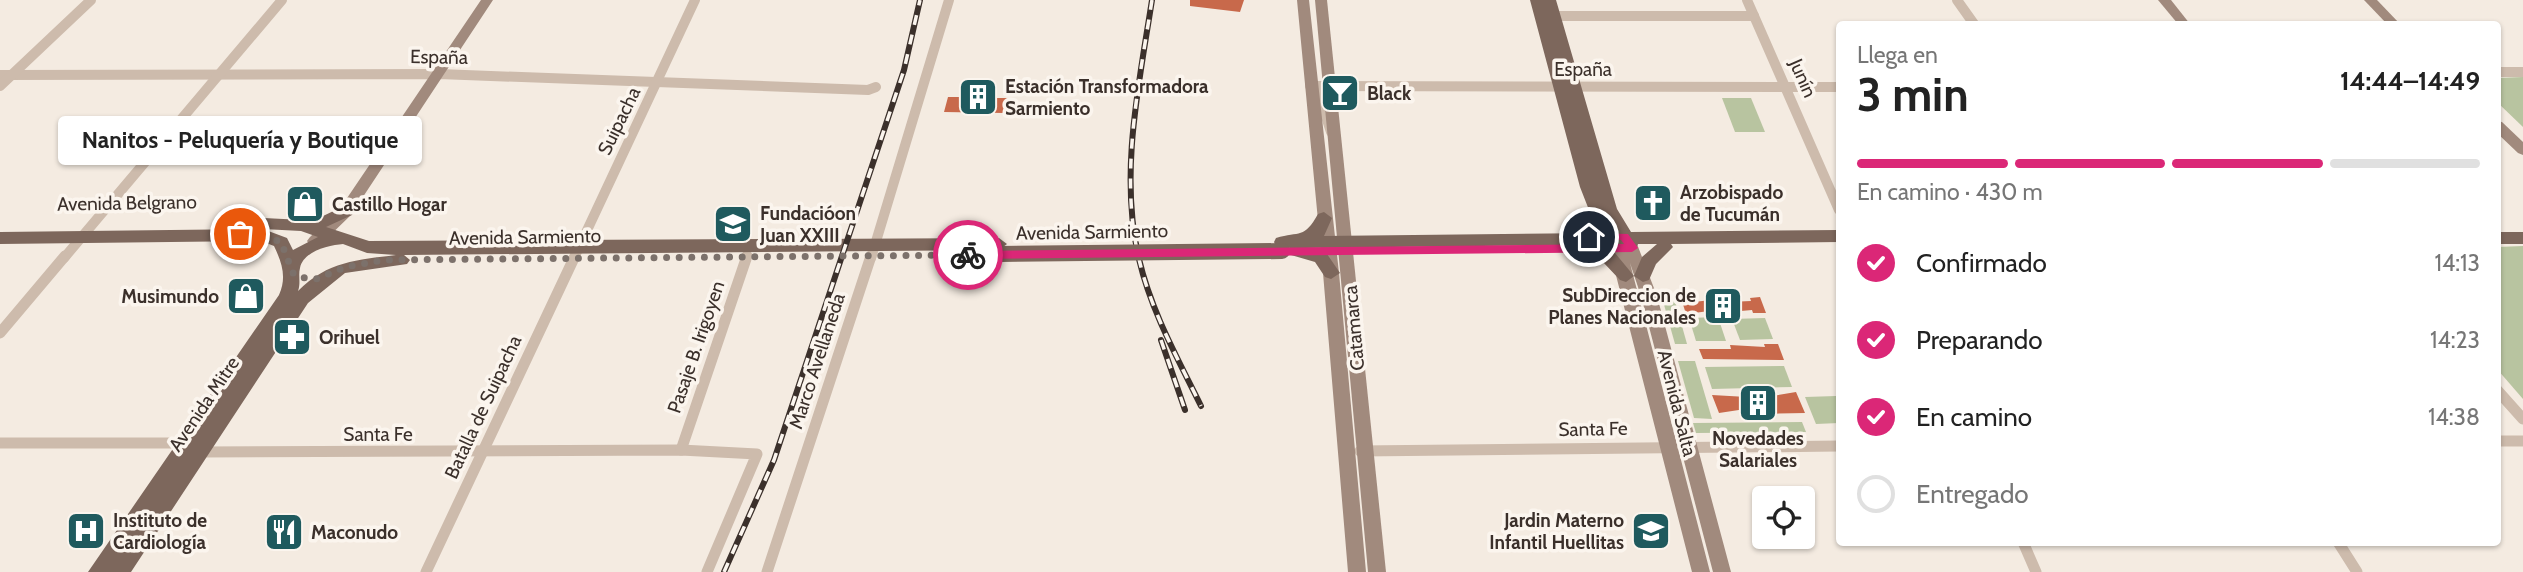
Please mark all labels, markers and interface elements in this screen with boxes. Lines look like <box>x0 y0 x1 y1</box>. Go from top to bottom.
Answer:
text: Llega en <box>1857 41 1938 69</box>
street label: España <box>410 45 468 69</box>
street label: Junín <box>1784 54 1822 101</box>
street label: España <box>1554 58 1612 81</box>
text: 14:44–14:49 <box>2340 65 2480 97</box>
text: 3 min <box>1857 67 1969 123</box>
bar icon: Black <box>1319 72 1361 114</box>
place label: Estación Transformadora Sarmiento <box>1005 75 1209 120</box>
building icon: Estación Transformadora Sarmiento <box>957 76 999 118</box>
place label: Black <box>1367 82 1412 105</box>
street label: Suipacha <box>593 83 645 159</box>
callout: Nanitos - Peluquería y Boutique <box>58 115 422 164</box>
text: Nanitos - Peluquería y Boutique <box>82 126 398 154</box>
text: En camino · 430 m <box>1857 178 2043 206</box>
place label: Arzobispado de Tucumán <box>1680 181 1783 226</box>
church icon: Arzobispado de Tucumán <box>1632 182 1674 224</box>
shop icon: Castillo Hogar <box>284 183 326 225</box>
street label: Avenida Belgrano <box>57 190 197 216</box>
place label: Castillo Hogar <box>332 193 448 216</box>
place label: Fundacióon Juan XXIII <box>759 202 856 247</box>
school or university icon: Fundacióon Juan XXIII <box>712 203 754 245</box>
pin <box>210 204 270 264</box>
pin <box>1559 207 1619 267</box>
icon: bag <box>221 215 259 253</box>
icon: home <box>1570 218 1608 256</box>
street label: Avenida Sarmiento <box>1016 219 1168 245</box>
courier <box>933 220 1003 290</box>
street label: Avenida Sarmiento <box>449 224 601 250</box>
icon: bike <box>949 236 987 274</box>
icon: check <box>1857 244 1895 282</box>
text: Confirmado <box>1916 247 2047 279</box>
text: 14:13 <box>2434 249 2480 277</box>
shop icon: Musimundo <box>225 275 267 317</box>
street label: Pasaje B. Irigoyen <box>663 278 729 416</box>
street label: Catamarca <box>1339 284 1369 372</box>
place label: SubDireccion de Planes Nacionales <box>1548 284 1696 329</box>
place label: Musimundo <box>121 285 219 308</box>
building icon: SubDireccion de Planes Nacionales <box>1702 285 1744 327</box>
street label: Marco Avellaneda <box>784 290 850 432</box>
pharmacy icon: Orihuel <box>271 316 313 358</box>
icon: check <box>1857 321 1895 359</box>
text: Preparando <box>1916 324 2043 356</box>
place label: Orihuel <box>319 326 380 349</box>
text: 14:23 <box>2430 326 2480 354</box>
street label: Batalla de Suipacha <box>440 332 526 482</box>
street label: Avenida Salta <box>1653 347 1701 459</box>
street label: Avenida Mitre <box>164 352 244 456</box>
building icon: Novedades Salariales <box>1737 382 1779 424</box>
icon: check <box>1857 398 1895 436</box>
text: En camino <box>1916 401 2032 433</box>
text: 14:38 <box>2428 403 2480 431</box>
street label: Santa Fe <box>1558 417 1628 441</box>
street label: Santa Fe <box>343 423 413 446</box>
place label: Novedades Salariales <box>1712 427 1804 472</box>
text: Entregado <box>1916 478 2029 510</box>
map controls <box>1752 486 1815 549</box>
button: locate <box>1752 486 1815 549</box>
place label: Instituto de Cardiología <box>113 509 207 554</box>
place label: Jardin Materno Infantil Huellitas <box>1489 509 1624 554</box>
hospital icon: Instituto de Cardiología <box>65 510 107 552</box>
school or university icon: Jardin Materno Infantil Huellitas <box>1630 510 1672 552</box>
restaurant icon: Maconudo <box>263 511 305 553</box>
place label: Maconudo <box>311 521 398 544</box>

